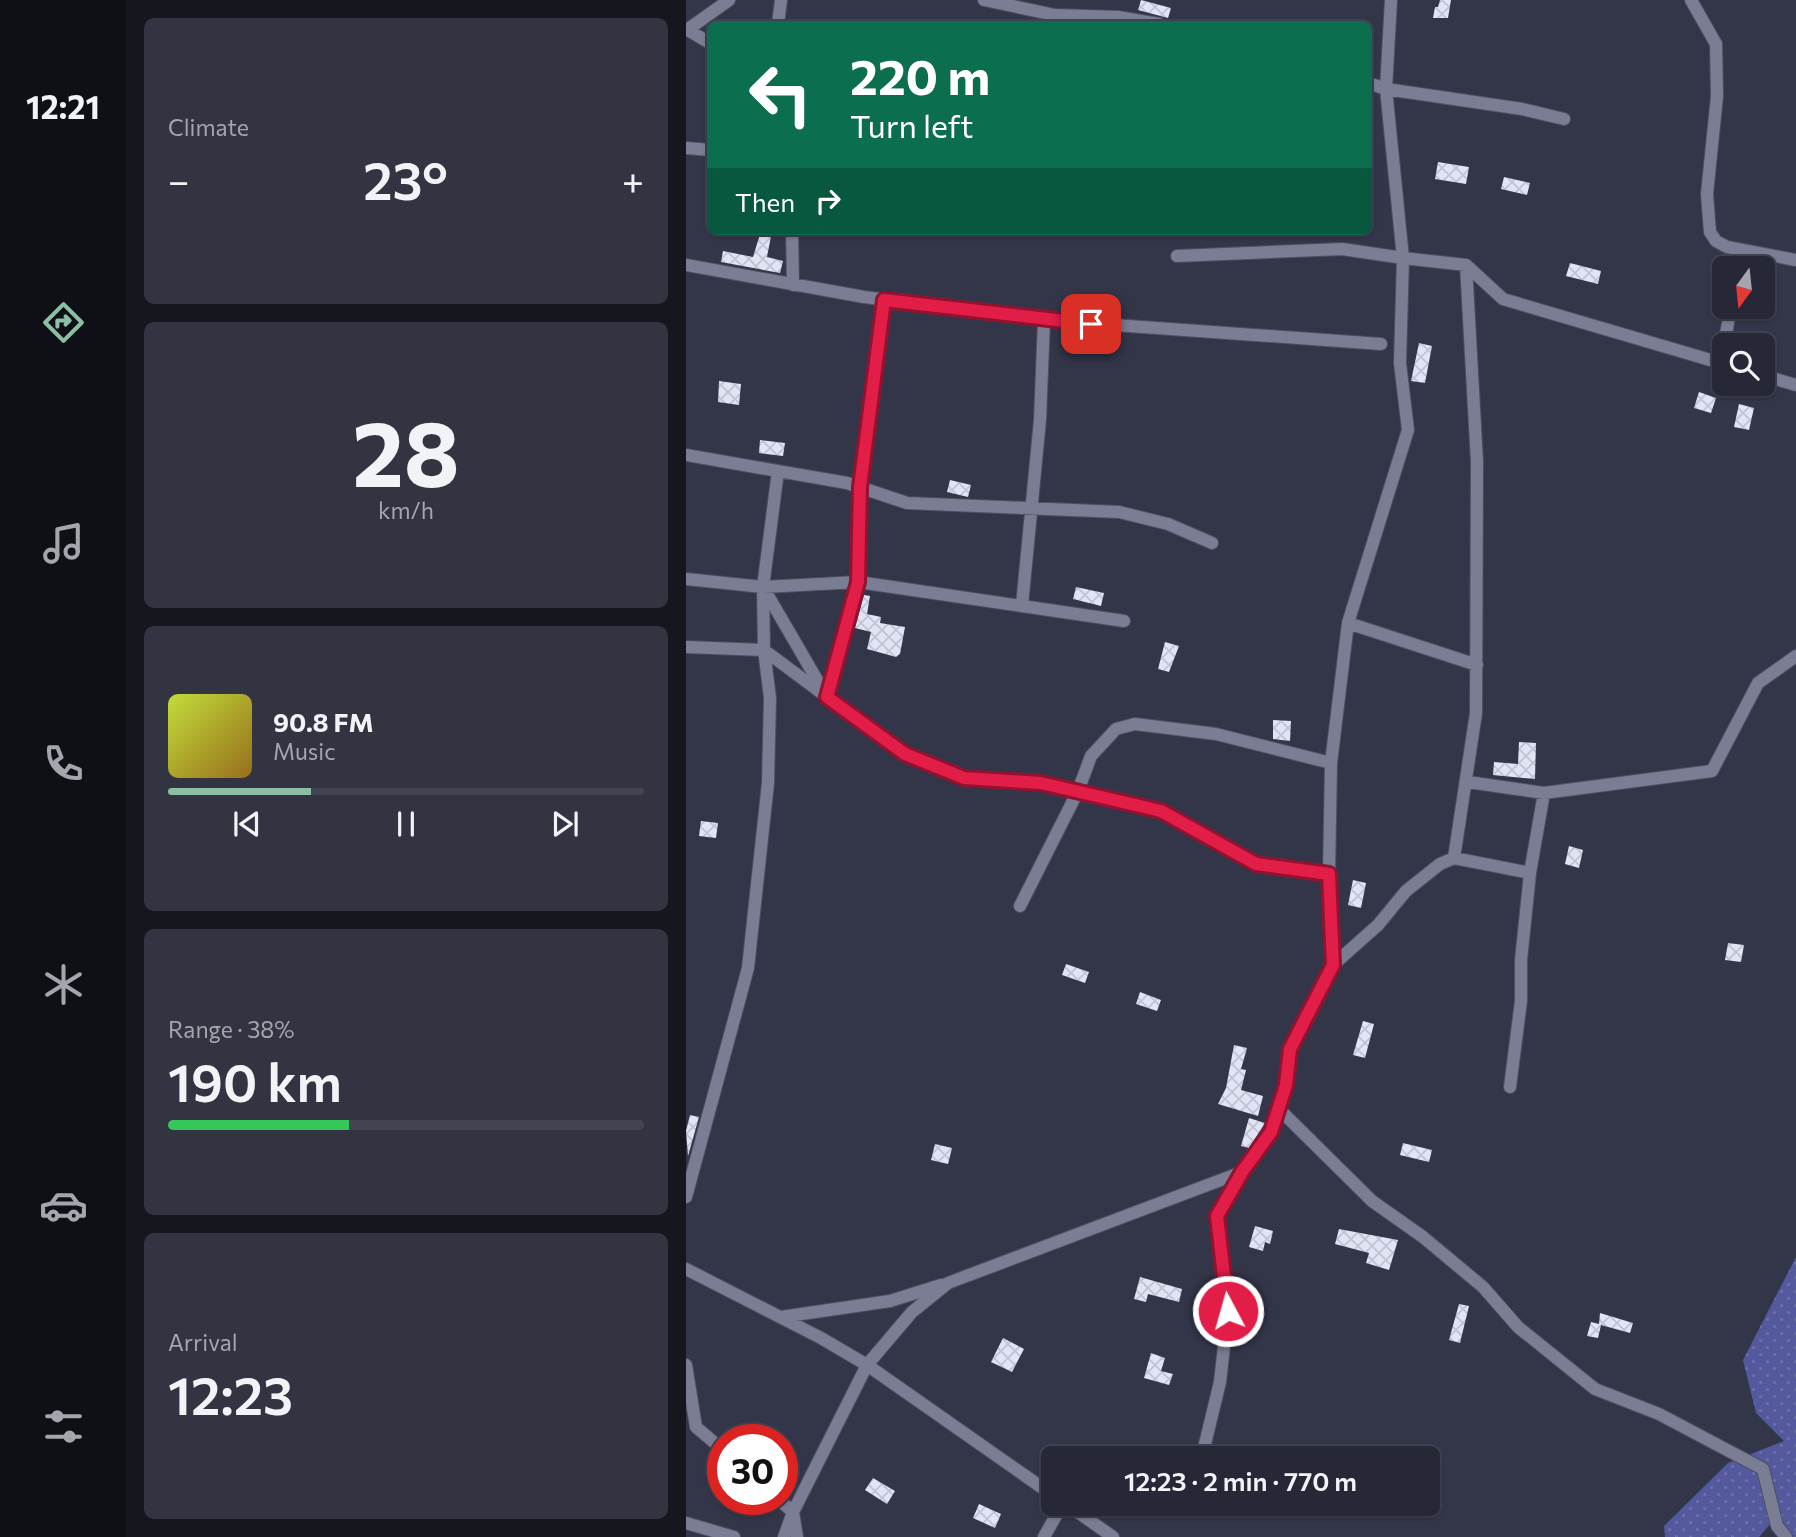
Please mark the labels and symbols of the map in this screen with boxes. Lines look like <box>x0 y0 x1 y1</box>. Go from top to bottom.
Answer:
north arrow <box>1712 256 1774 318</box>
pin <box>1061 294 1121 354</box>
position arrow <box>1191 1274 1265 1348</box>
speed limit sign: 30 <box>707 1424 798 1515</box>

